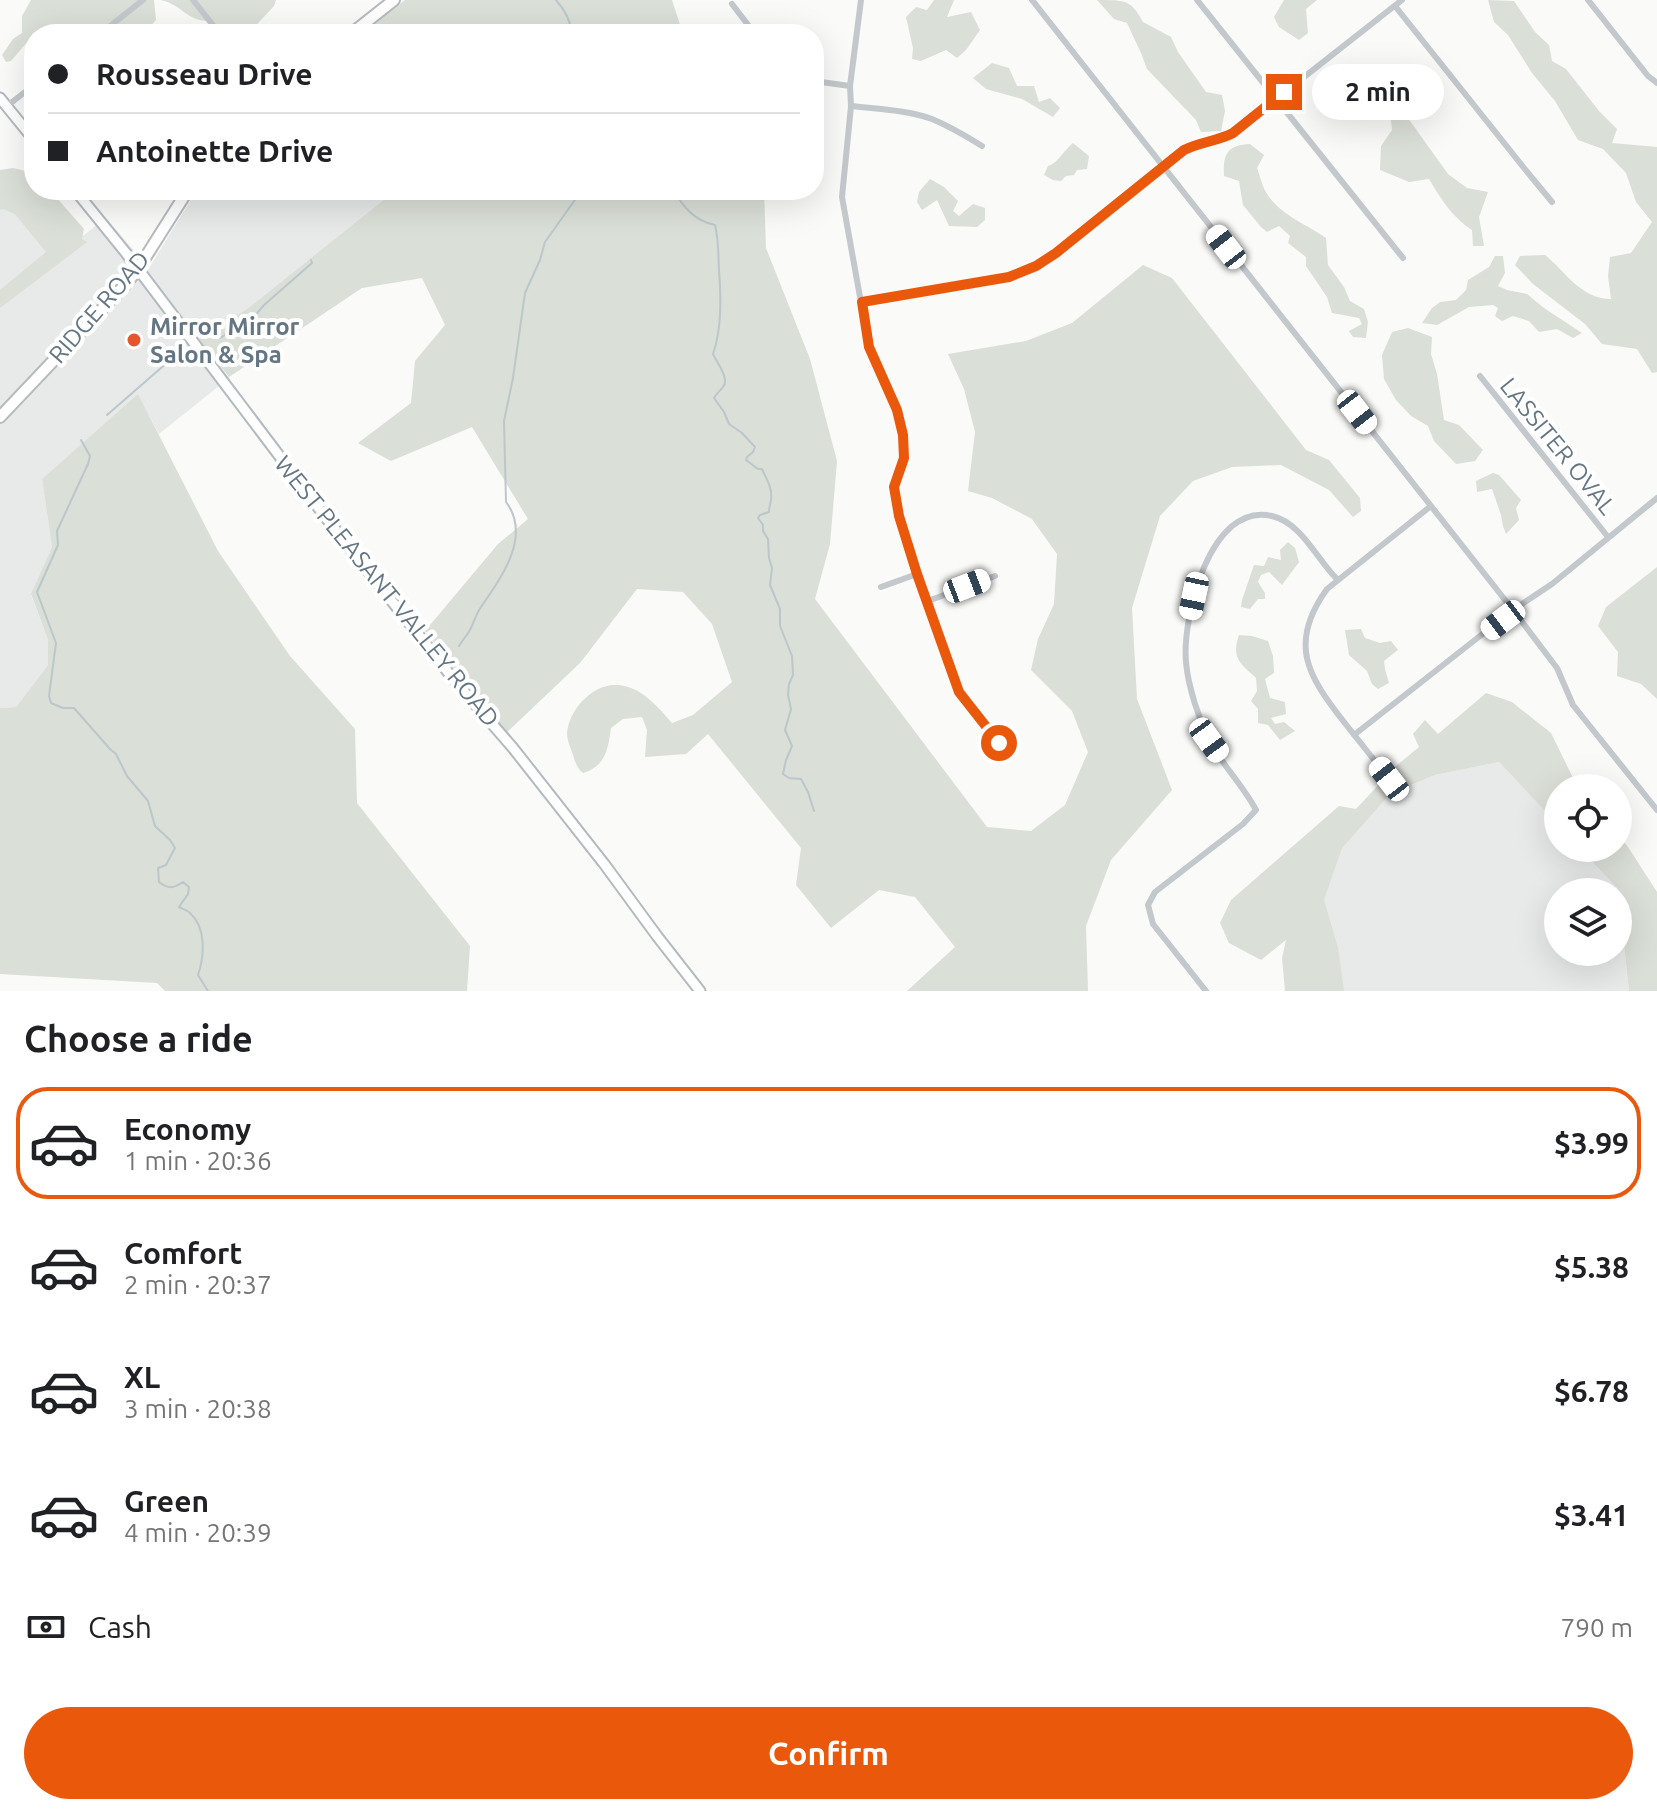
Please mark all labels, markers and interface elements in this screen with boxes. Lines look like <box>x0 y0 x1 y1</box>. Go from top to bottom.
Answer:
text: Rousseau Drive <box>96 57 312 91</box>
callout: 2 min <box>1312 64 1444 120</box>
route end <box>1266 74 1302 110</box>
text: 2 min <box>1345 77 1411 106</box>
text: Antoinette Drive <box>96 134 333 168</box>
car <box>1202 221 1250 273</box>
street label: RIDGE ROAD <box>43 246 155 368</box>
place label: Mirror Mirror Salon & Spa <box>150 313 300 368</box>
marker: Mirror Mirror Salon & Spa <box>125 331 143 349</box>
street label: LASSITER OVAL <box>1495 372 1621 520</box>
car <box>1333 386 1381 438</box>
street label: WEST PLEASANT VALLEY ROAD <box>269 450 505 732</box>
car <box>940 566 994 606</box>
car <box>1177 570 1211 622</box>
car <box>1477 596 1529 644</box>
car <box>1185 714 1233 766</box>
route start <box>981 725 1017 761</box>
car <box>1365 753 1413 805</box>
map controls <box>1544 774 1632 966</box>
button: locate <box>1544 774 1632 862</box>
button: layers <box>1544 878 1632 966</box>
text: Choose a ride <box>24 1018 253 1059</box>
icon: car <box>28 1107 100 1179</box>
text: Economy <box>124 1112 251 1146</box>
text: $3.99 <box>1554 1126 1629 1160</box>
text: 1 min · 20:36 <box>124 1146 272 1175</box>
icon: car <box>28 1231 100 1303</box>
text: Comfort <box>124 1236 242 1270</box>
text: $5.38 <box>1554 1250 1629 1284</box>
text: 2 min · 20:37 <box>124 1270 272 1299</box>
icon: car <box>28 1355 100 1427</box>
text: XL <box>124 1360 160 1394</box>
text: $6.78 <box>1554 1374 1629 1408</box>
text: 3 min · 20:38 <box>124 1394 272 1423</box>
icon: car <box>28 1479 100 1551</box>
text: Green <box>124 1484 209 1518</box>
text: $3.41 <box>1554 1498 1629 1532</box>
text: 4 min · 20:39 <box>124 1518 272 1547</box>
icon: cash <box>24 1605 68 1649</box>
text: Cash <box>88 1610 152 1644</box>
text: 790 m <box>1561 1613 1633 1642</box>
button: Confirm <box>24 1707 1633 1799</box>

